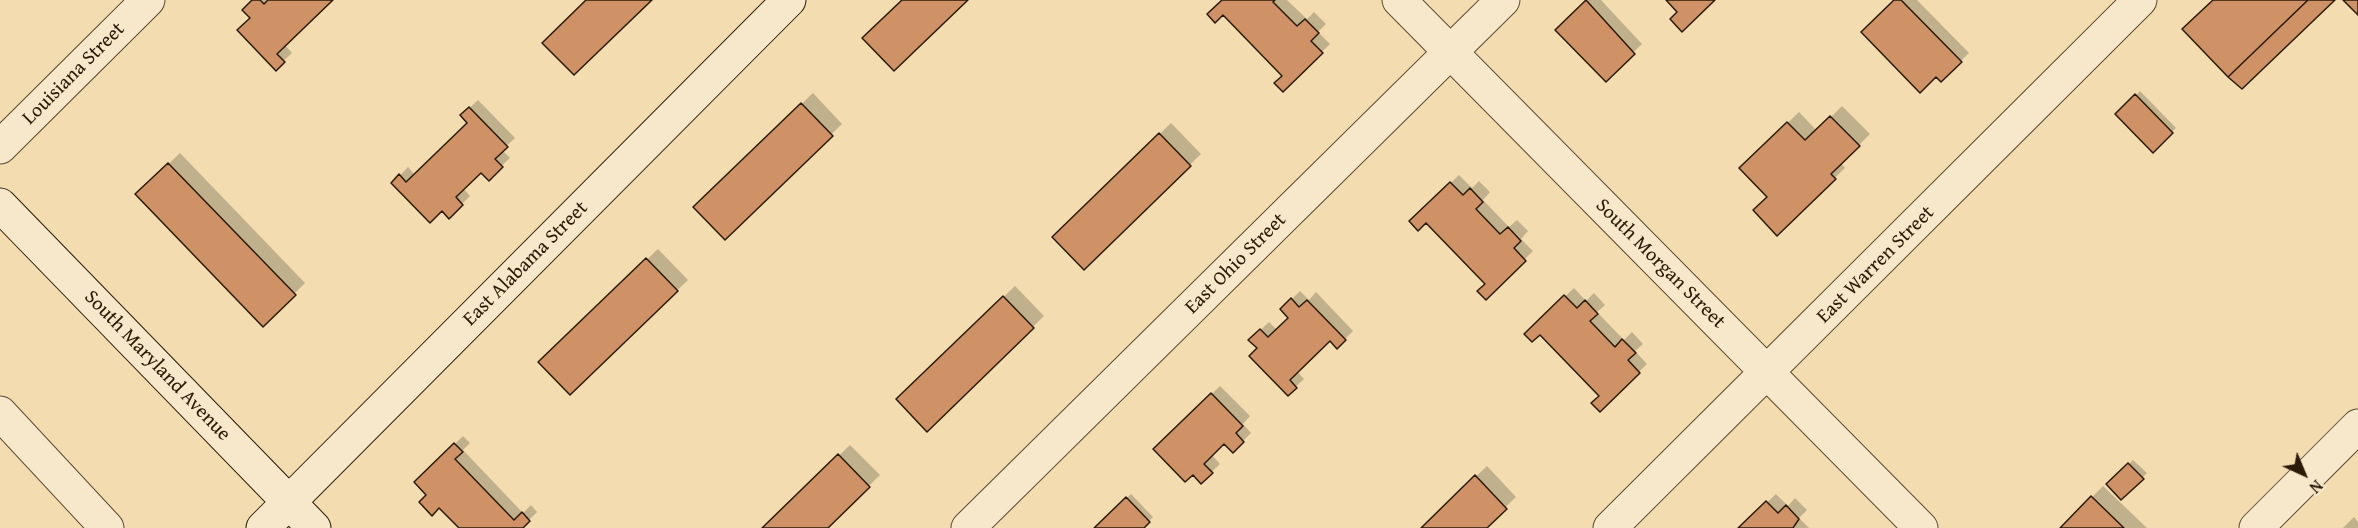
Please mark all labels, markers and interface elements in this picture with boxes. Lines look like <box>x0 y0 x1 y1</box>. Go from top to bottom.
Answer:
street label: Louisiana Street <box>18 18 130 130</box>
street label: South Morgan Street <box>1590 194 1730 334</box>
street label: East Alabama Street <box>459 197 593 331</box>
street label: East Warren Street <box>1812 201 1940 329</box>
street label: East Ohio Street <box>1180 208 1292 320</box>
street label: South Maryland Avenue <box>79 286 235 446</box>
north arrow <box>2274 444 2334 504</box>
text: N <box>2304 475 2329 499</box>

